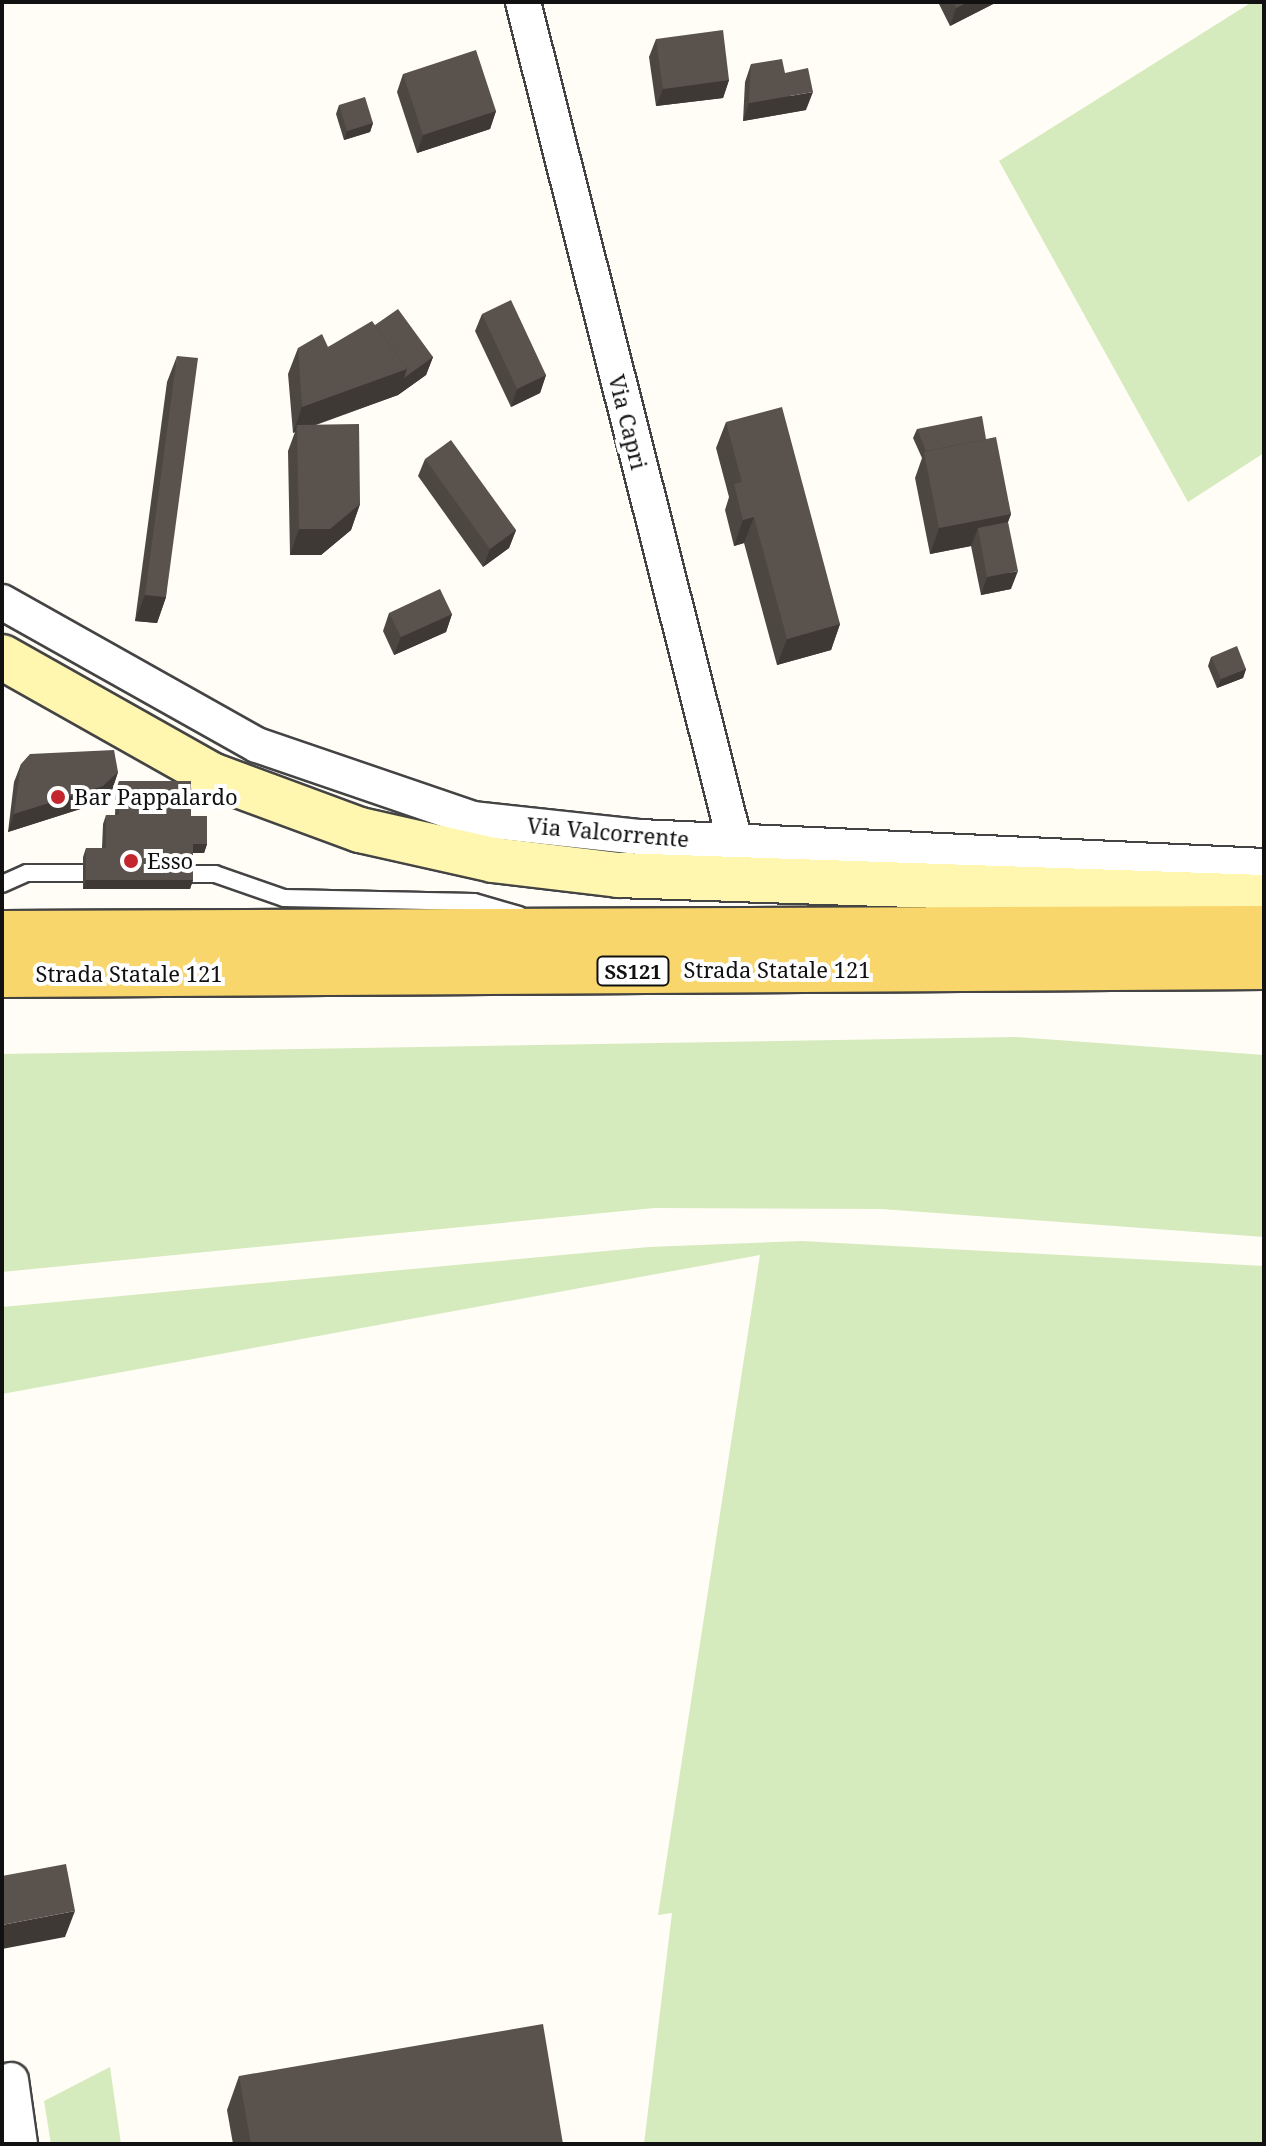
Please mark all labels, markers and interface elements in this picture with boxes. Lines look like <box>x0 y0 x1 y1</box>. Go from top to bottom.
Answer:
street label: Via Capri <box>603 372 653 472</box>
place label: Bar Pappalardo <box>74 784 238 810</box>
marker: Bar Pappalardo <box>49 788 67 806</box>
street label: Via Valcorrente <box>526 812 690 852</box>
place label: Esso <box>147 848 193 874</box>
marker: Esso <box>122 852 140 870</box>
road number: SS121 <box>595 955 671 987</box>
street label: Strada Statale 121 <box>683 957 871 983</box>
street label: Strada Statale 121 <box>35 961 223 987</box>

